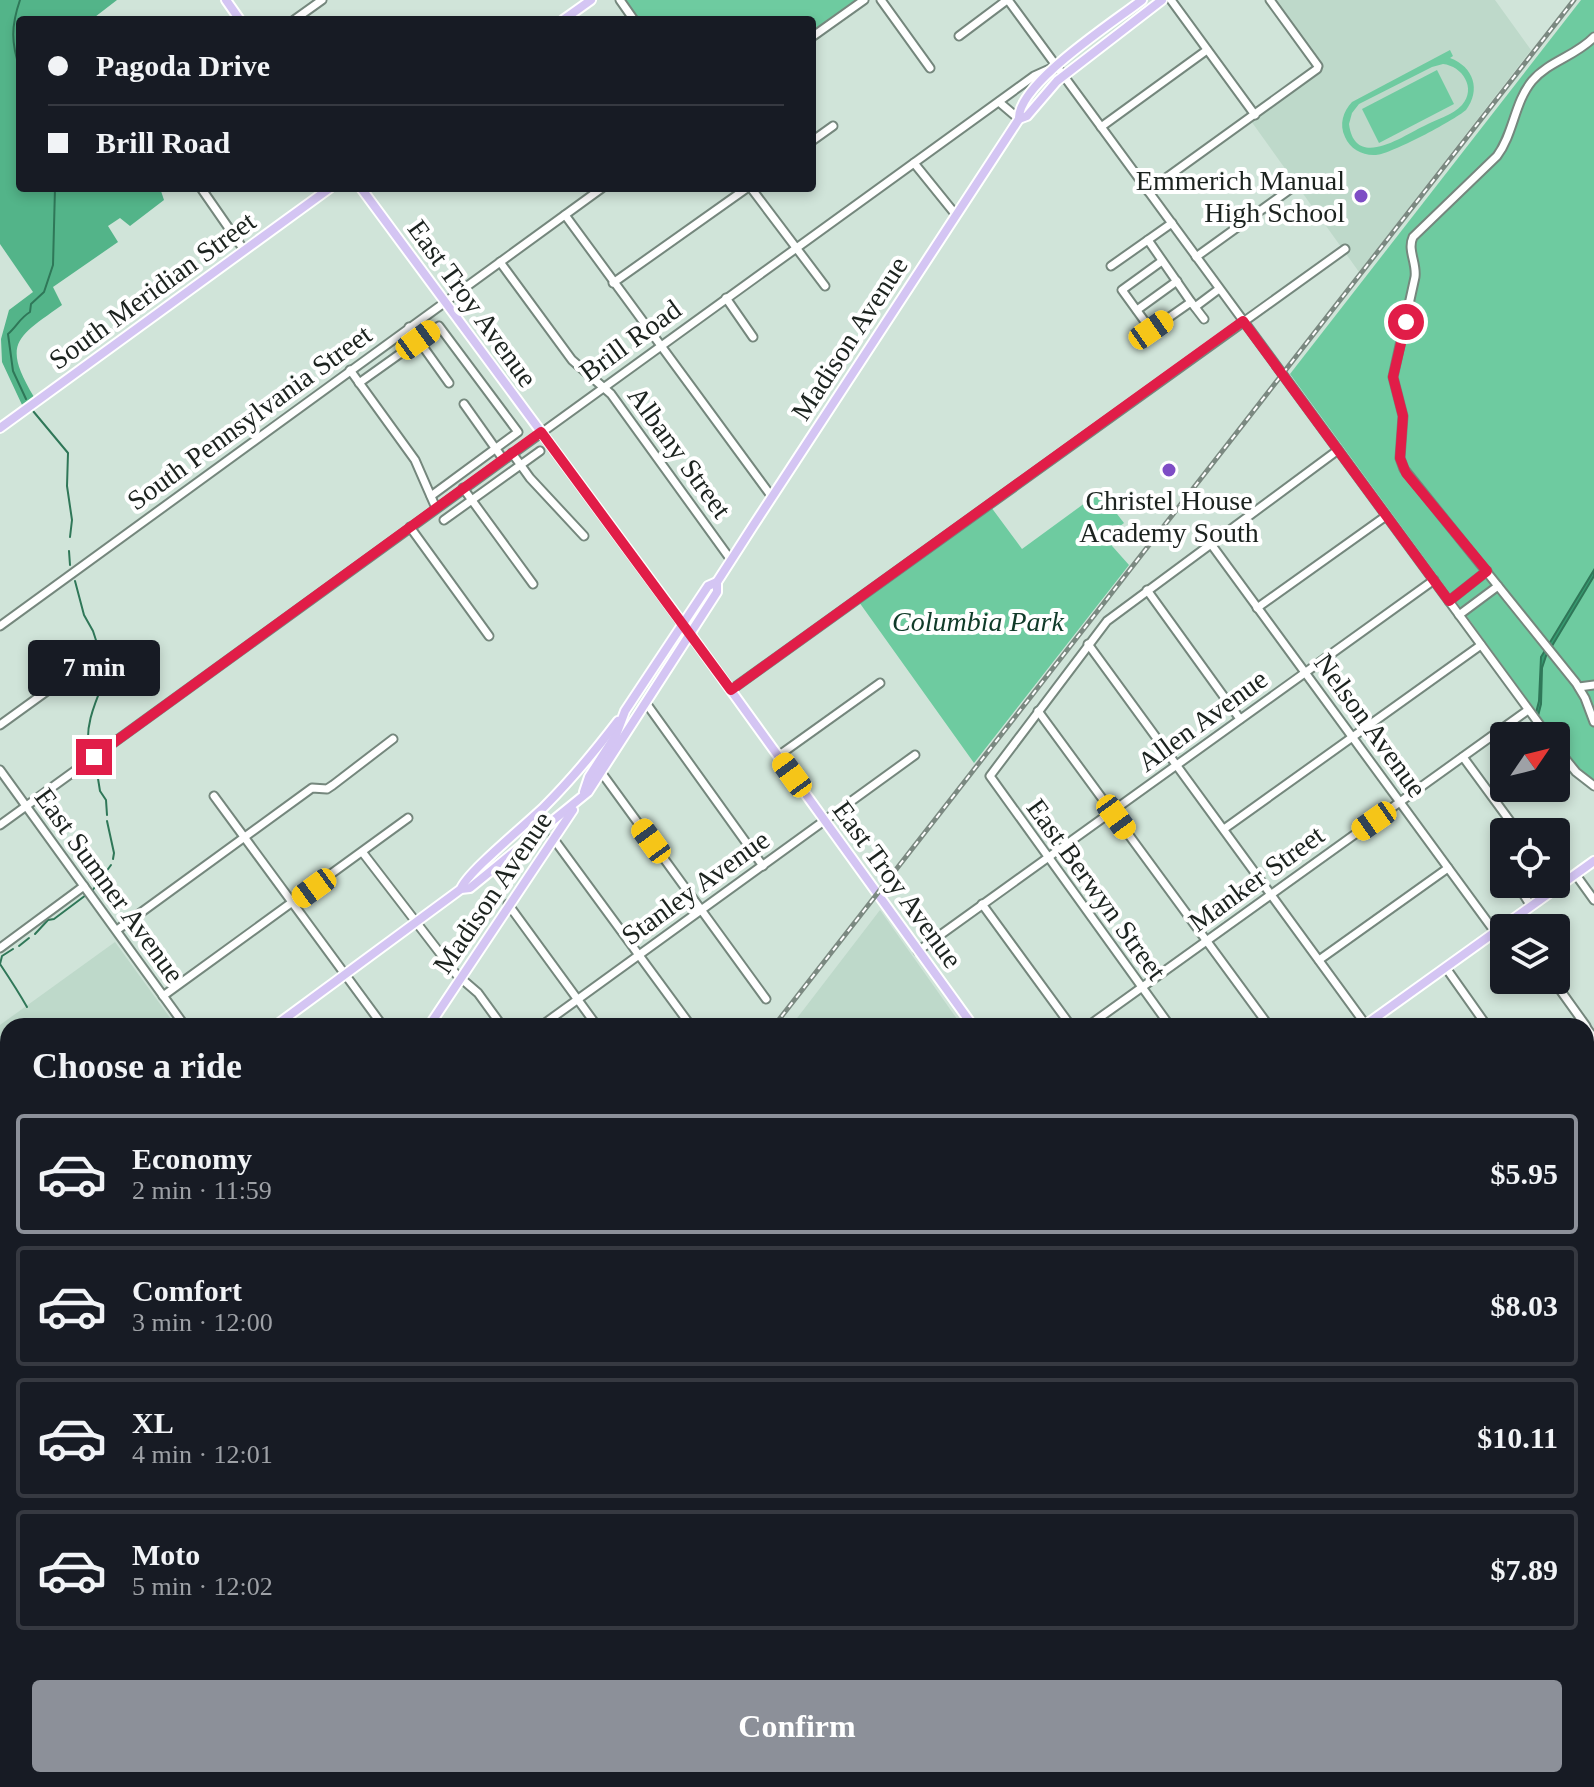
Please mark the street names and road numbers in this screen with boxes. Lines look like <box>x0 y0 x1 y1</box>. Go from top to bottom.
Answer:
street label: South Meridian Street <box>43 205 262 376</box>
street label: East Troy Avenue <box>402 214 544 393</box>
street label: Madison Avenue <box>785 251 914 426</box>
street label: Brill Road <box>574 293 687 387</box>
street label: South Pennsylvania Street <box>121 318 377 516</box>
street label: Albany Street <box>622 381 738 524</box>
street label: Nelson Avenue <box>1308 648 1433 803</box>
street label: Allen Avenue <box>1131 663 1273 778</box>
street label: East Sumner Avenue <box>29 782 191 989</box>
street label: East Berwyn Street <box>1021 793 1173 986</box>
street label: East Troy Avenue <box>827 795 969 974</box>
street label: Madison Avenue <box>427 805 558 979</box>
street label: Manker Street <box>1183 819 1330 938</box>
street label: Stanley Avenue <box>616 824 775 951</box>

